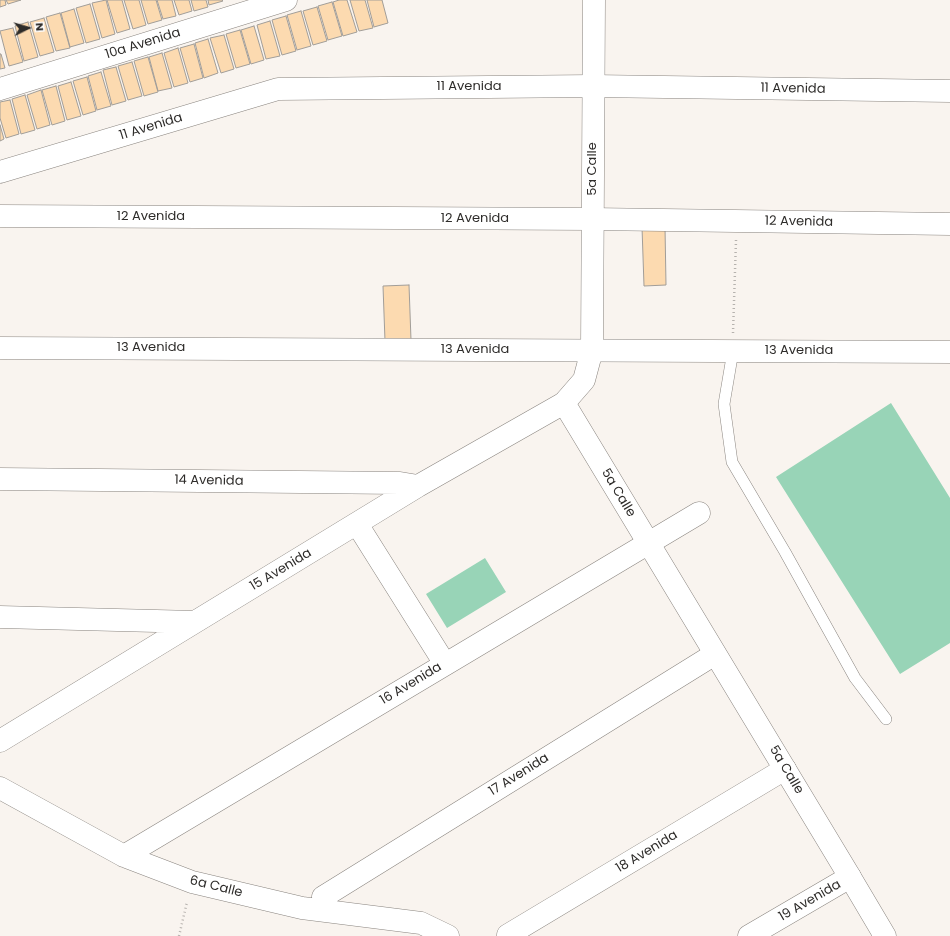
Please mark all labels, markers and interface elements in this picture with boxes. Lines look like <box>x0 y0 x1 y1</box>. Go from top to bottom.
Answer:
north arrow <box>8 8 48 48</box>
text: N <box>32 22 48 32</box>
street label: 10a Avenida <box>104 25 182 63</box>
street label: 11 Avenida <box>437 79 501 95</box>
street label: 11 Avenida <box>760 81 826 97</box>
street label: 11 Avenida <box>118 110 184 144</box>
street label: 5a Calle <box>585 142 601 196</box>
street label: 12 Avenida <box>117 209 185 225</box>
street label: 12 Avenida <box>441 211 509 227</box>
street label: 12 Avenida <box>765 214 833 230</box>
street label: 13 Avenida <box>117 340 185 356</box>
street label: 13 Avenida <box>441 342 509 358</box>
street label: 13 Avenida <box>765 343 833 359</box>
street label: 5a Calle <box>597 466 639 520</box>
street label: 14 Avenida <box>174 473 244 489</box>
street label: 15 Avenida <box>247 546 315 594</box>
street label: 16 Avenida <box>377 660 445 708</box>
street label: 5a Calle <box>765 743 807 797</box>
street label: 17 Avenida <box>486 750 552 800</box>
street label: 18 Avenida <box>613 828 681 876</box>
street label: 6a Calle <box>188 873 244 901</box>
street label: 19 Avenida <box>776 877 844 925</box>

